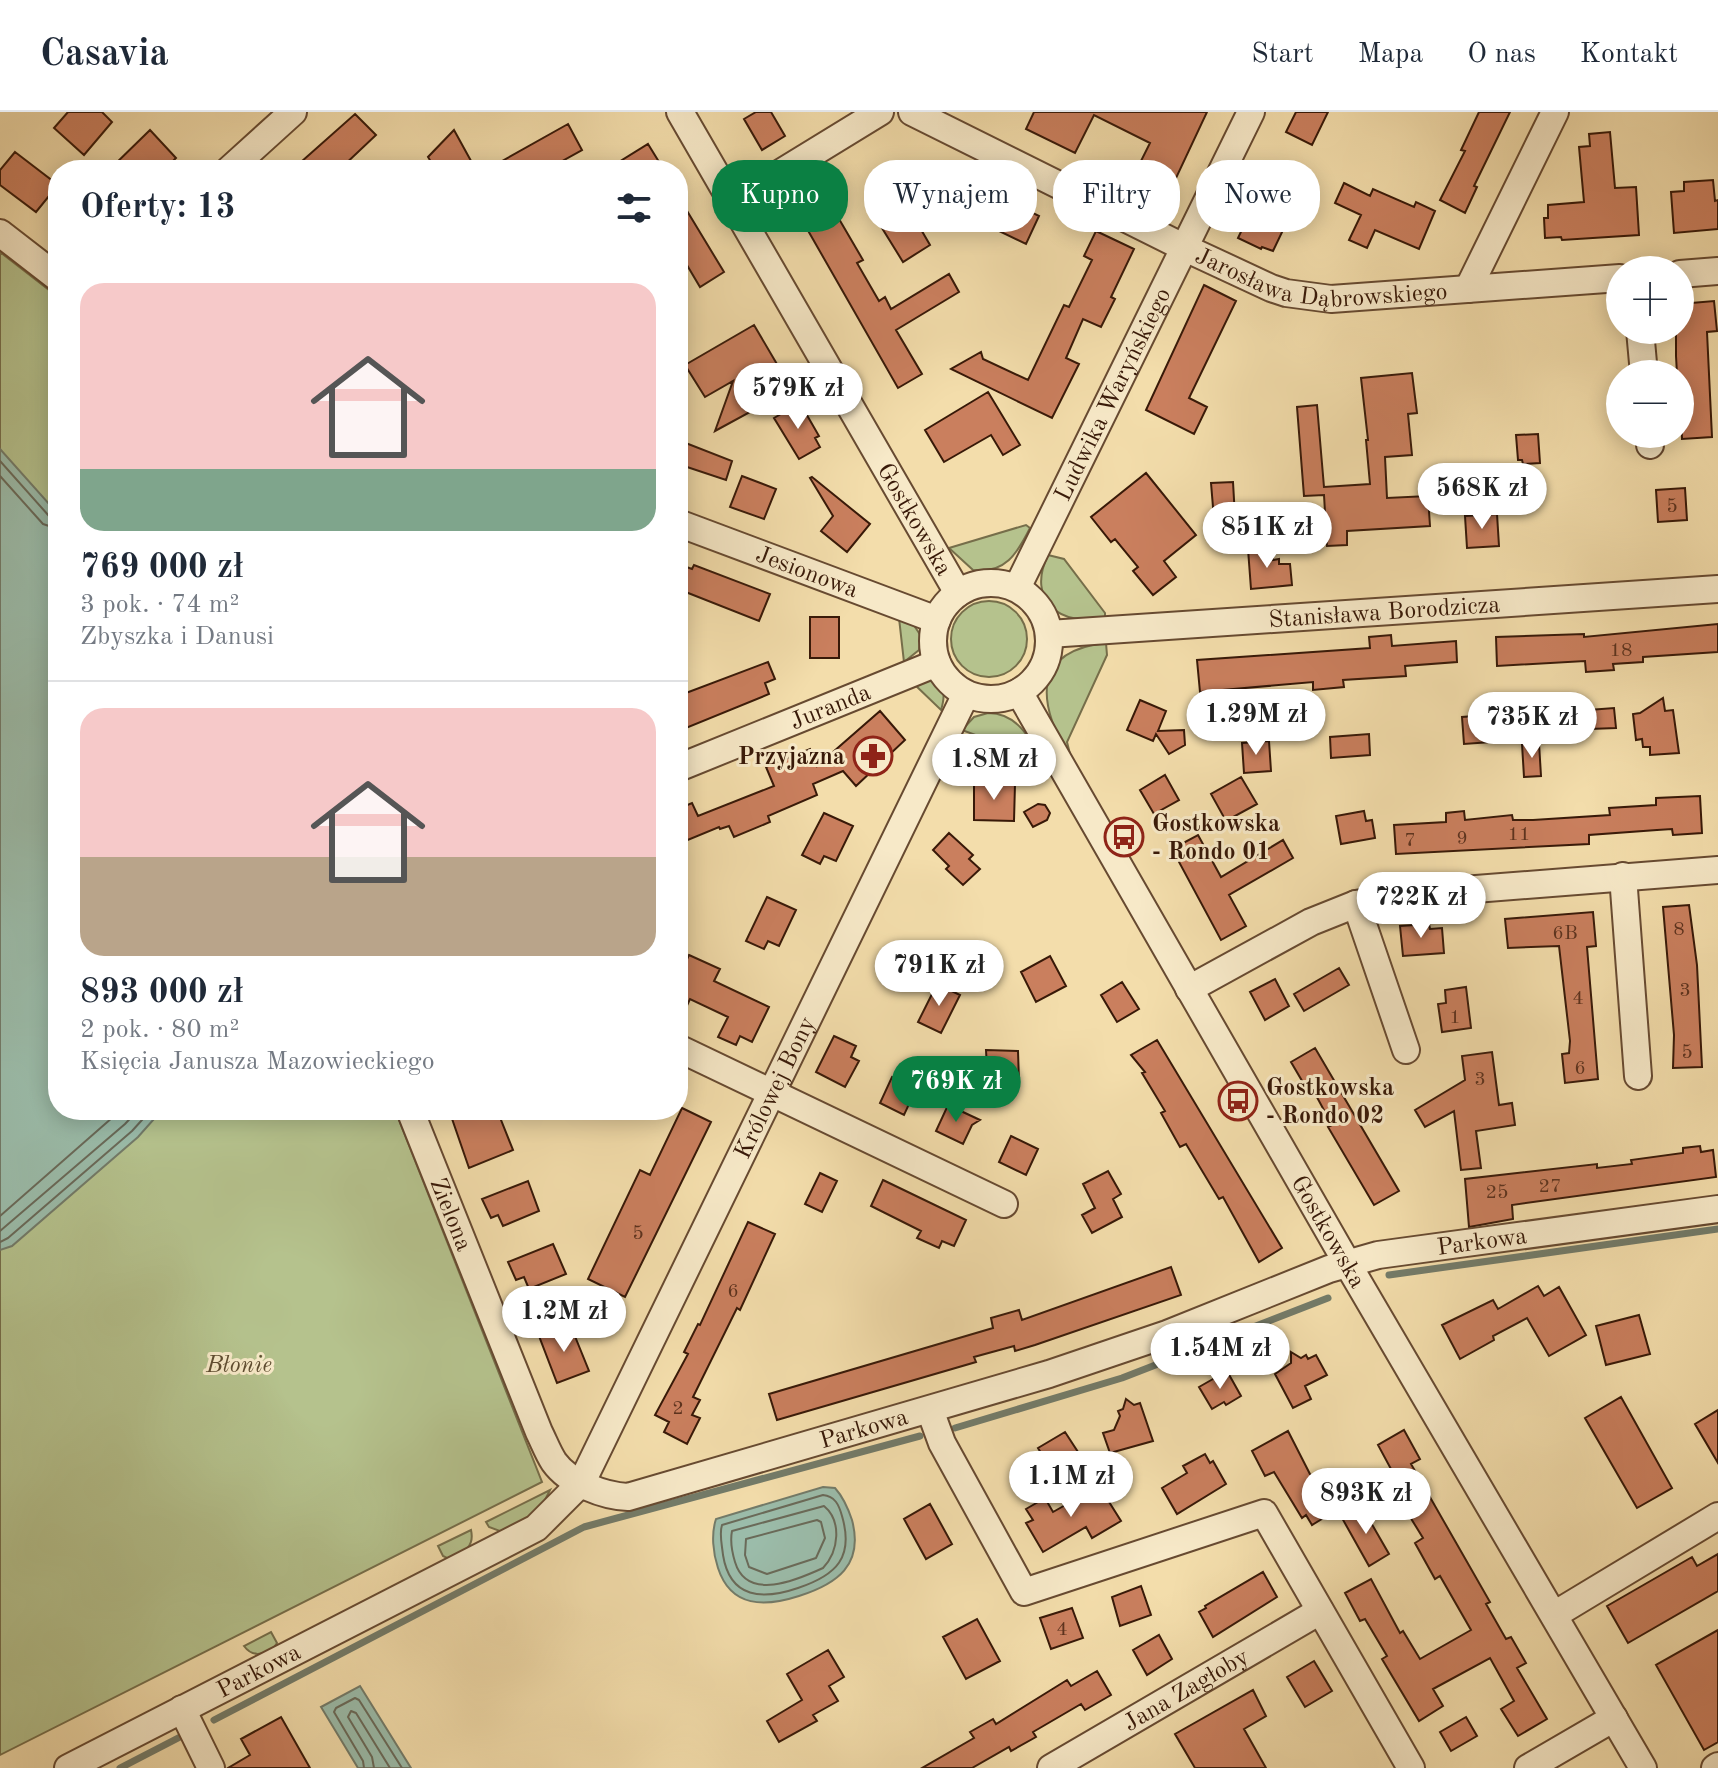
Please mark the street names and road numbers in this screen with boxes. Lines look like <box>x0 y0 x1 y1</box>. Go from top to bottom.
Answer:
street label: Jarosława Dąbrowskiego <box>1191 245 1448 313</box>
street label: Ludwika Waryńskiego <box>1052 285 1176 505</box>
street label: Gostkowska <box>872 460 955 580</box>
street label: Jesionowa <box>752 543 861 603</box>
street label: Stanisława Borodzicza <box>1268 594 1501 633</box>
street label: Juranda <box>787 681 875 735</box>
street label: Królowej Bony <box>731 1013 821 1163</box>
street label: Gostkowska <box>1285 1172 1369 1293</box>
street label: Zielona <box>424 1175 475 1255</box>
street label: Parkowa <box>1435 1225 1529 1261</box>
street label: Parkowa <box>817 1406 911 1454</box>
street label: Parkowa <box>214 1641 305 1704</box>
street label: Jana Zagłoby <box>1120 1645 1254 1737</box>

